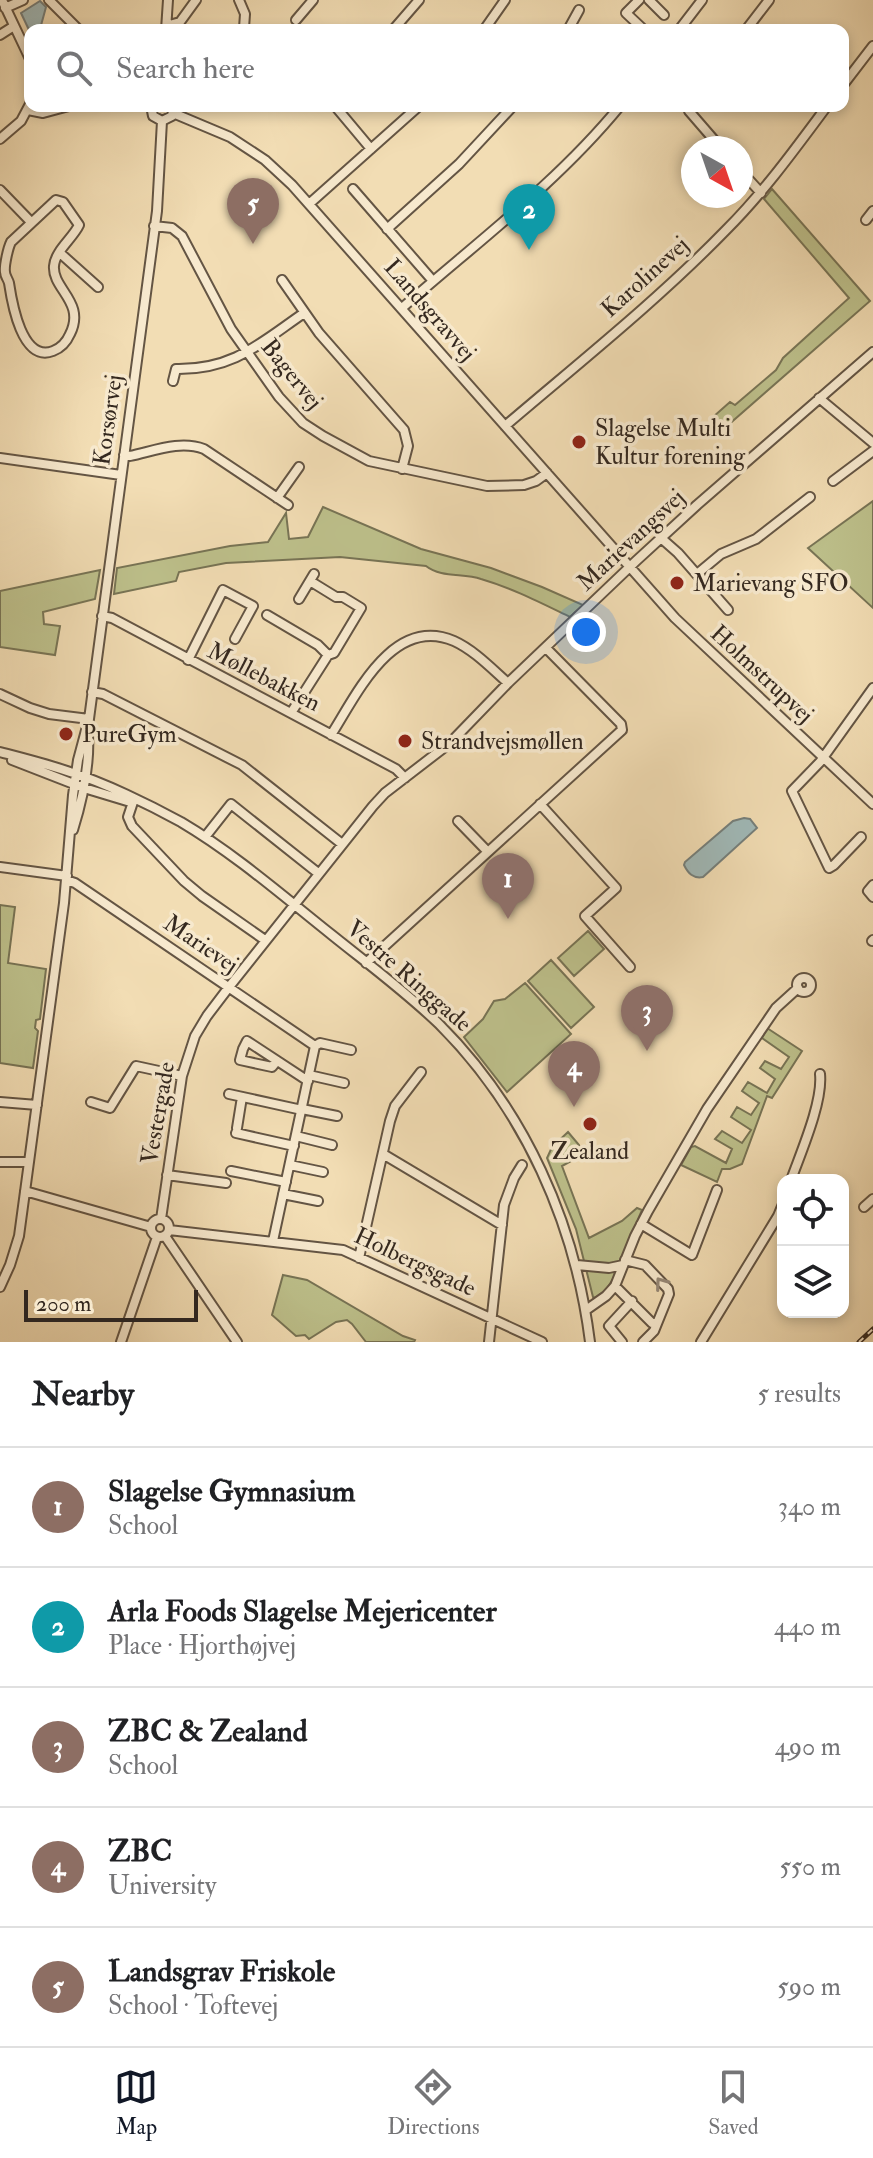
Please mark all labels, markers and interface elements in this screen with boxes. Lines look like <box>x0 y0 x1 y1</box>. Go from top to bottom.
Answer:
search box <box>24 24 849 112</box>
icon: search <box>52 46 96 90</box>
text: Search here <box>116 50 255 87</box>
north arrow <box>681 136 753 208</box>
pin: 5 <box>227 178 279 244</box>
pin: 2 <box>503 184 555 250</box>
street label: Karolinevej <box>595 229 695 325</box>
street label: Landsgravvej <box>377 252 483 368</box>
street label: Bagervej <box>254 332 330 416</box>
street label: Korsørvej <box>86 373 130 467</box>
place label: Slagelse Multi Kultur forening <box>595 413 746 472</box>
marker: Slagelse Multi Kultur forening <box>570 433 588 451</box>
street label: Marievangsvej <box>571 482 691 598</box>
place label: Marievang SFO <box>693 568 848 599</box>
marker: Marievang SFO <box>668 574 686 592</box>
your location <box>566 612 606 652</box>
street label: Holmstrupvej <box>704 618 820 730</box>
street label: Møllebakken <box>202 635 326 719</box>
place label: PureGym <box>82 719 177 750</box>
marker: PureGym <box>57 725 75 743</box>
place label: Strandvejsmøllen <box>421 726 584 757</box>
marker: Strandvejsmøllen <box>396 732 414 750</box>
pin: 1 <box>482 853 534 919</box>
street label: Marievej <box>158 908 244 980</box>
street label: Vestre Ringgade <box>340 913 478 1039</box>
pin: 3 <box>621 985 673 1051</box>
pin: 4 <box>548 1041 600 1107</box>
street label: Vestergade <box>134 1059 182 1167</box>
marker: Zealand <box>581 1115 599 1133</box>
place label: Zealand <box>551 1136 629 1167</box>
map controls <box>777 1174 849 1318</box>
button: locate <box>777 1174 849 1246</box>
street label: Holbergsgade <box>349 1220 481 1304</box>
button: layers <box>777 1246 849 1318</box>
one-way arrow <box>656 1277 671 1292</box>
scale bar <box>24 1286 198 1322</box>
text: 200 m <box>36 1290 91 1318</box>
text: Nearby <box>32 1373 134 1416</box>
text: 5 results <box>757 1378 841 1410</box>
text: Slagelse Gymnasium <box>108 1473 355 1510</box>
text: 1 <box>53 1491 63 1523</box>
text: 340 m <box>778 1491 841 1523</box>
text: School <box>108 1510 178 1542</box>
text: Arla Foods Slagelse Mejericenter <box>108 1593 497 1630</box>
text: 2 <box>51 1611 65 1643</box>
text: 440 m <box>774 1611 841 1643</box>
text: Place · Hjorthøjvej <box>108 1630 296 1662</box>
text: ZBC & Zealand <box>108 1713 307 1750</box>
text: 3 <box>53 1731 63 1763</box>
text: 490 m <box>775 1731 841 1763</box>
text: School <box>108 1750 178 1782</box>
text: ZBC <box>108 1833 172 1870</box>
text: 4 <box>51 1851 65 1883</box>
text: 550 m <box>779 1851 841 1883</box>
text: University <box>108 1870 216 1902</box>
text: Landsgrav Friskole <box>108 1953 335 1990</box>
text: 5 <box>52 1971 64 2003</box>
text: 590 m <box>777 1971 841 2003</box>
text: School · Toftevej <box>108 1990 278 2022</box>
tab: Map <box>114 2065 158 2141</box>
tab: Directions <box>387 2065 480 2141</box>
tab: Saved <box>708 2065 759 2141</box>

